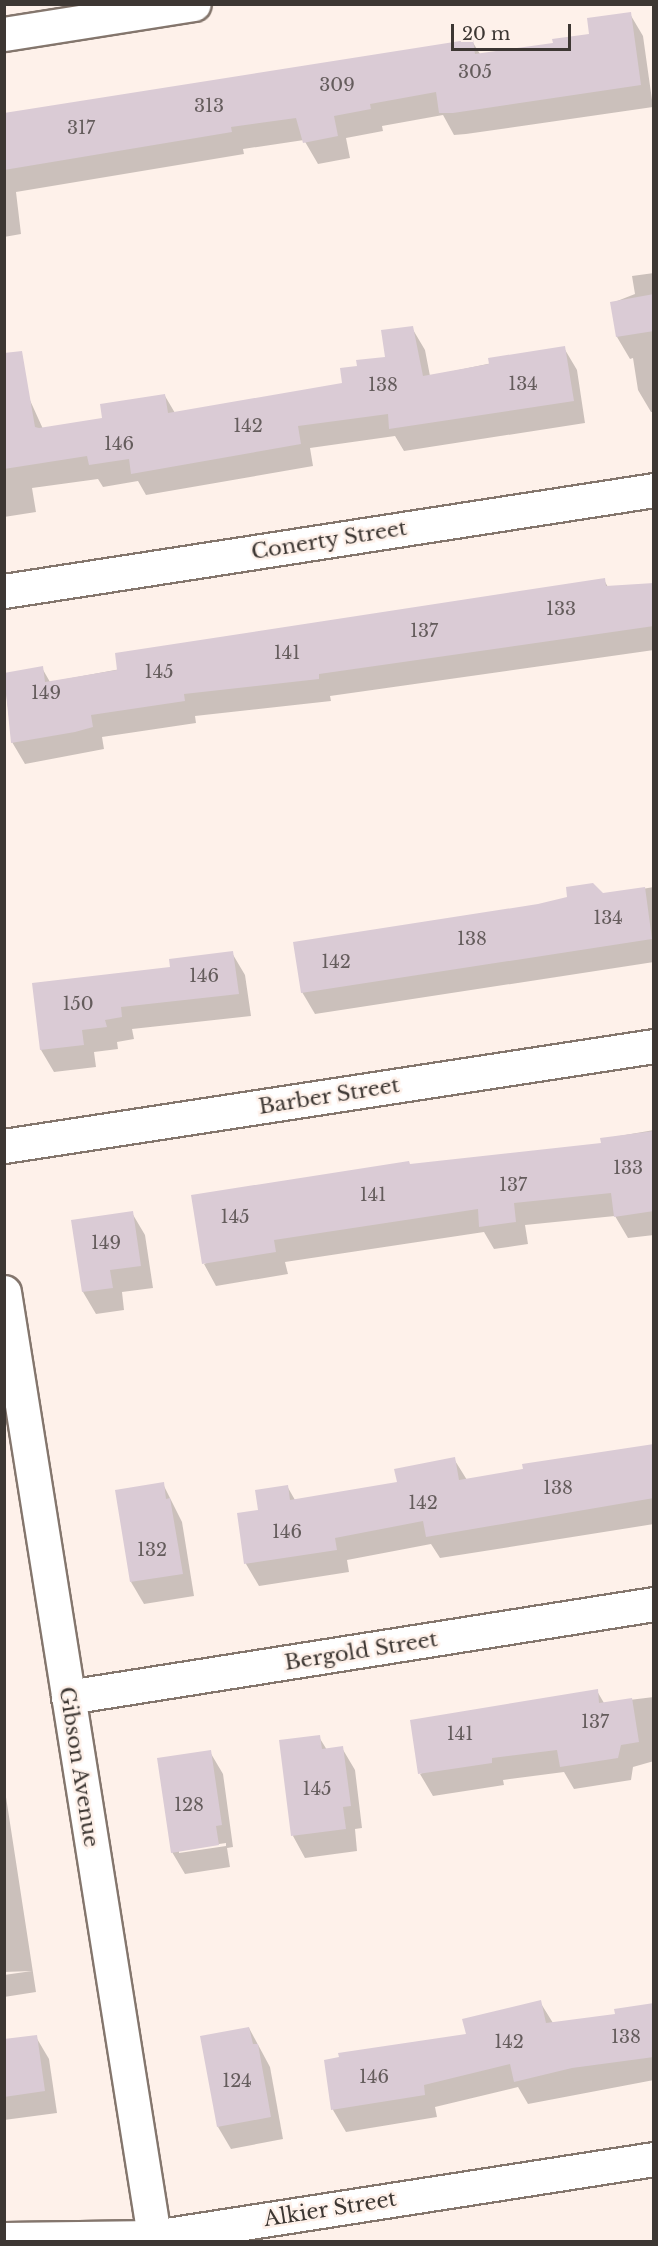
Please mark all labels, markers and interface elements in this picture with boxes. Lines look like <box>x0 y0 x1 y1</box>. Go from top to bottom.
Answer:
scale bar <box>454 12 574 50</box>
text: 20 m <box>462 23 510 45</box>
house number: 305 <box>458 61 492 83</box>
house number: 309 <box>319 74 355 96</box>
house number: 313 <box>194 95 224 117</box>
house number: 317 <box>67 117 95 139</box>
house number: 134 <box>508 373 538 395</box>
house number: 138 <box>368 374 398 396</box>
house number: 142 <box>233 415 263 437</box>
house number: 146 <box>104 433 134 455</box>
street label: Conerty Street <box>249 515 409 565</box>
house number: 133 <box>546 598 576 620</box>
house number: 137 <box>410 620 438 642</box>
house number: 141 <box>274 642 300 664</box>
house number: 145 <box>145 661 173 683</box>
house number: 149 <box>31 682 61 704</box>
house number: 134 <box>593 907 623 929</box>
house number: 138 <box>457 928 487 950</box>
house number: 142 <box>321 951 351 973</box>
house number: 146 <box>189 965 219 987</box>
house number: 150 <box>62 993 94 1015</box>
street label: Barber Street <box>257 1072 401 1120</box>
house number: 133 <box>613 1157 643 1179</box>
house number: 137 <box>499 1174 527 1196</box>
house number: 141 <box>360 1184 386 1206</box>
house number: 145 <box>221 1206 249 1228</box>
house number: 149 <box>91 1232 121 1254</box>
house number: 138 <box>543 1477 573 1499</box>
house number: 142 <box>408 1492 438 1514</box>
house number: 146 <box>272 1521 302 1543</box>
house number: 132 <box>137 1539 167 1561</box>
street label: Bergold Street <box>283 1626 439 1676</box>
street label: Gibson Avenue <box>54 1685 104 1849</box>
house number: 137 <box>581 1711 609 1733</box>
house number: 141 <box>447 1723 473 1745</box>
house number: 145 <box>303 1778 331 1800</box>
house number: 128 <box>174 1794 204 1816</box>
house number: 138 <box>611 2026 641 2048</box>
house number: 142 <box>494 2031 524 2053</box>
house number: 146 <box>359 2066 389 2088</box>
house number: 124 <box>222 2070 252 2092</box>
street label: Alkier Street <box>262 2186 398 2232</box>

